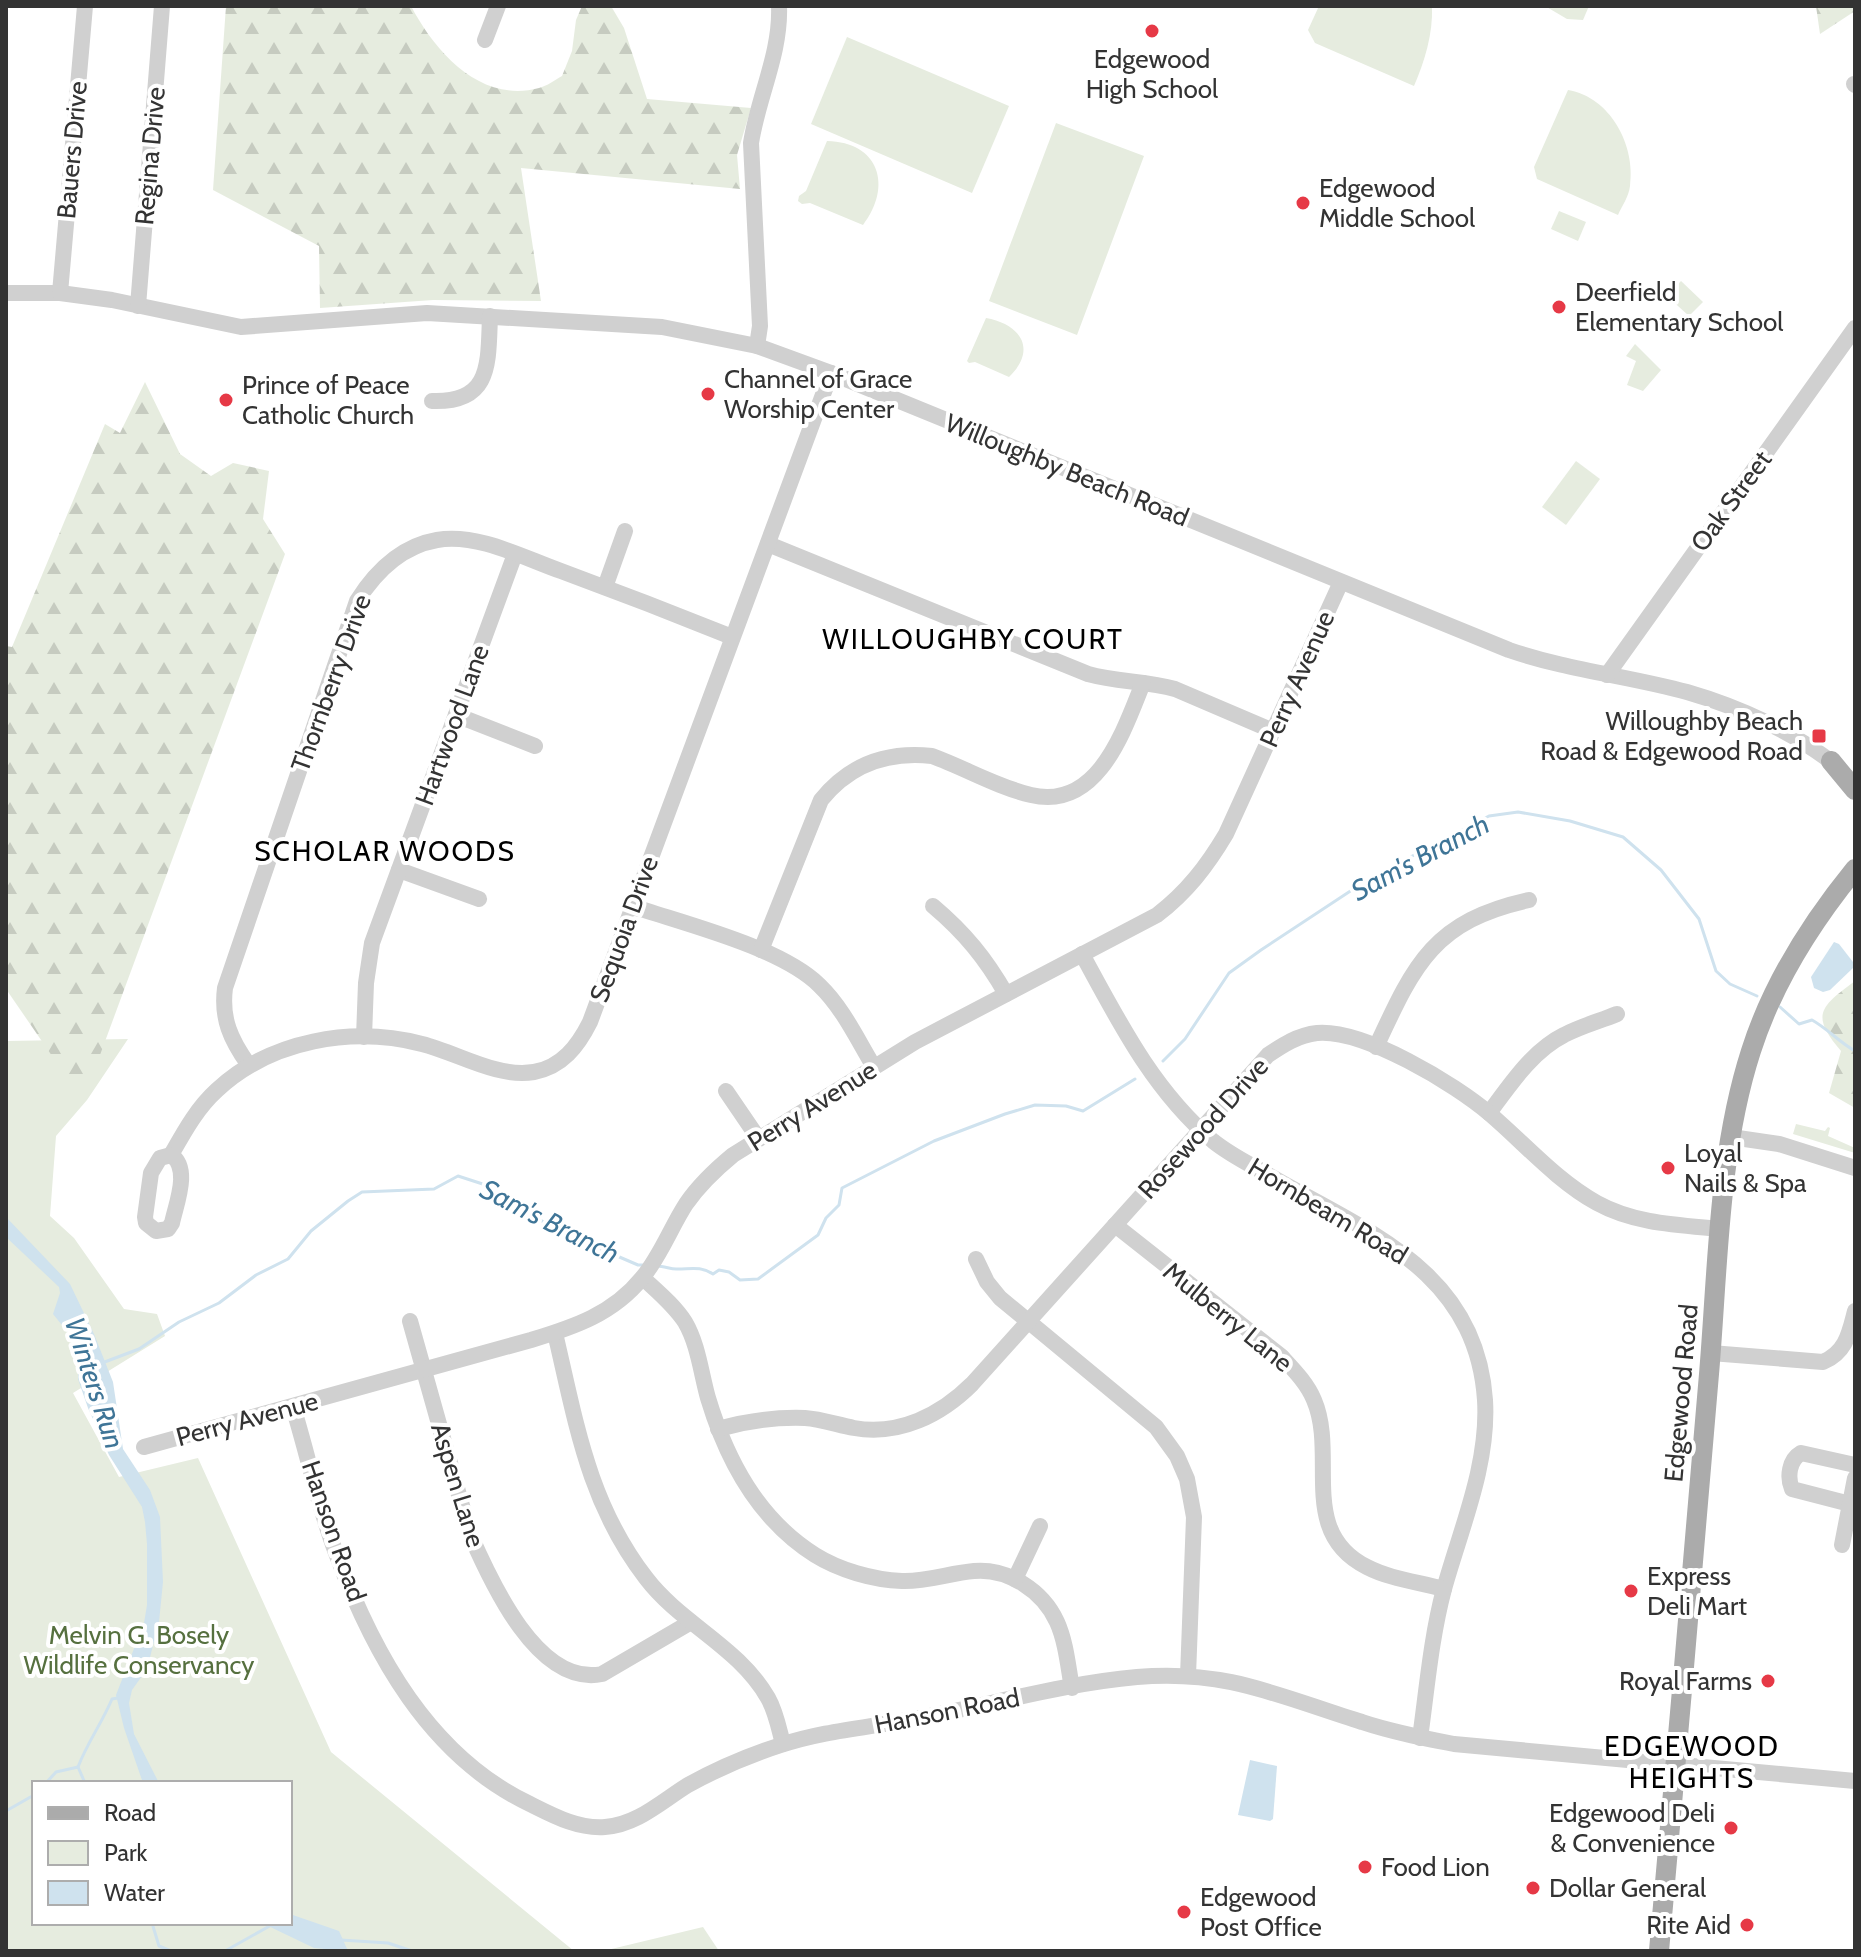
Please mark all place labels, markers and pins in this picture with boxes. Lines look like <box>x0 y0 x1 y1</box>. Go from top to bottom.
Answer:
marker: Edgewood High School <box>1143 22 1161 40</box>
place label: Edgewood High School <box>1086 43 1218 105</box>
place label: Edgewood Middle School <box>1319 172 1475 234</box>
marker: Edgewood Middle School <box>1294 194 1312 212</box>
place label: Deerfield Elementary School <box>1575 276 1783 338</box>
marker: Deerfield Elementary School <box>1550 298 1568 316</box>
place label: Channel of Grace Worship Center <box>724 363 912 425</box>
place label: Prince of Peace Catholic Church <box>242 369 414 431</box>
marker: Channel of Grace Worship Center <box>699 385 717 403</box>
marker: Prince of Peace Catholic Church <box>217 391 235 409</box>
place label: Willoughby Beach Road & Edgewood Road <box>1540 705 1803 767</box>
marker: Willoughby Beach Road & Edgewood Road <box>1810 727 1828 745</box>
place label: Loyal Nails & Spa <box>1684 1137 1807 1199</box>
marker: Loyal Nails & Spa <box>1659 1159 1677 1177</box>
place label: Express Deli Mart <box>1647 1560 1747 1622</box>
marker: Express Deli Mart <box>1622 1582 1640 1600</box>
place label: Royal Farms <box>1619 1665 1752 1697</box>
marker: Royal Farms <box>1759 1672 1777 1690</box>
place label: Edgewood Deli & Convenience <box>1549 1797 1715 1859</box>
marker: Edgewood Deli & Convenience <box>1722 1819 1740 1837</box>
place label: Food Lion <box>1381 1851 1490 1883</box>
marker: Food Lion <box>1356 1858 1374 1876</box>
place label: Dollar General <box>1549 1872 1706 1904</box>
marker: Dollar General <box>1524 1879 1542 1897</box>
place label: Edgewood Post Office <box>1200 1881 1322 1943</box>
marker: Edgewood Post Office <box>1175 1903 1193 1921</box>
place label: Rite Aid <box>1646 1909 1731 1941</box>
marker: Rite Aid <box>1738 1916 1756 1934</box>

